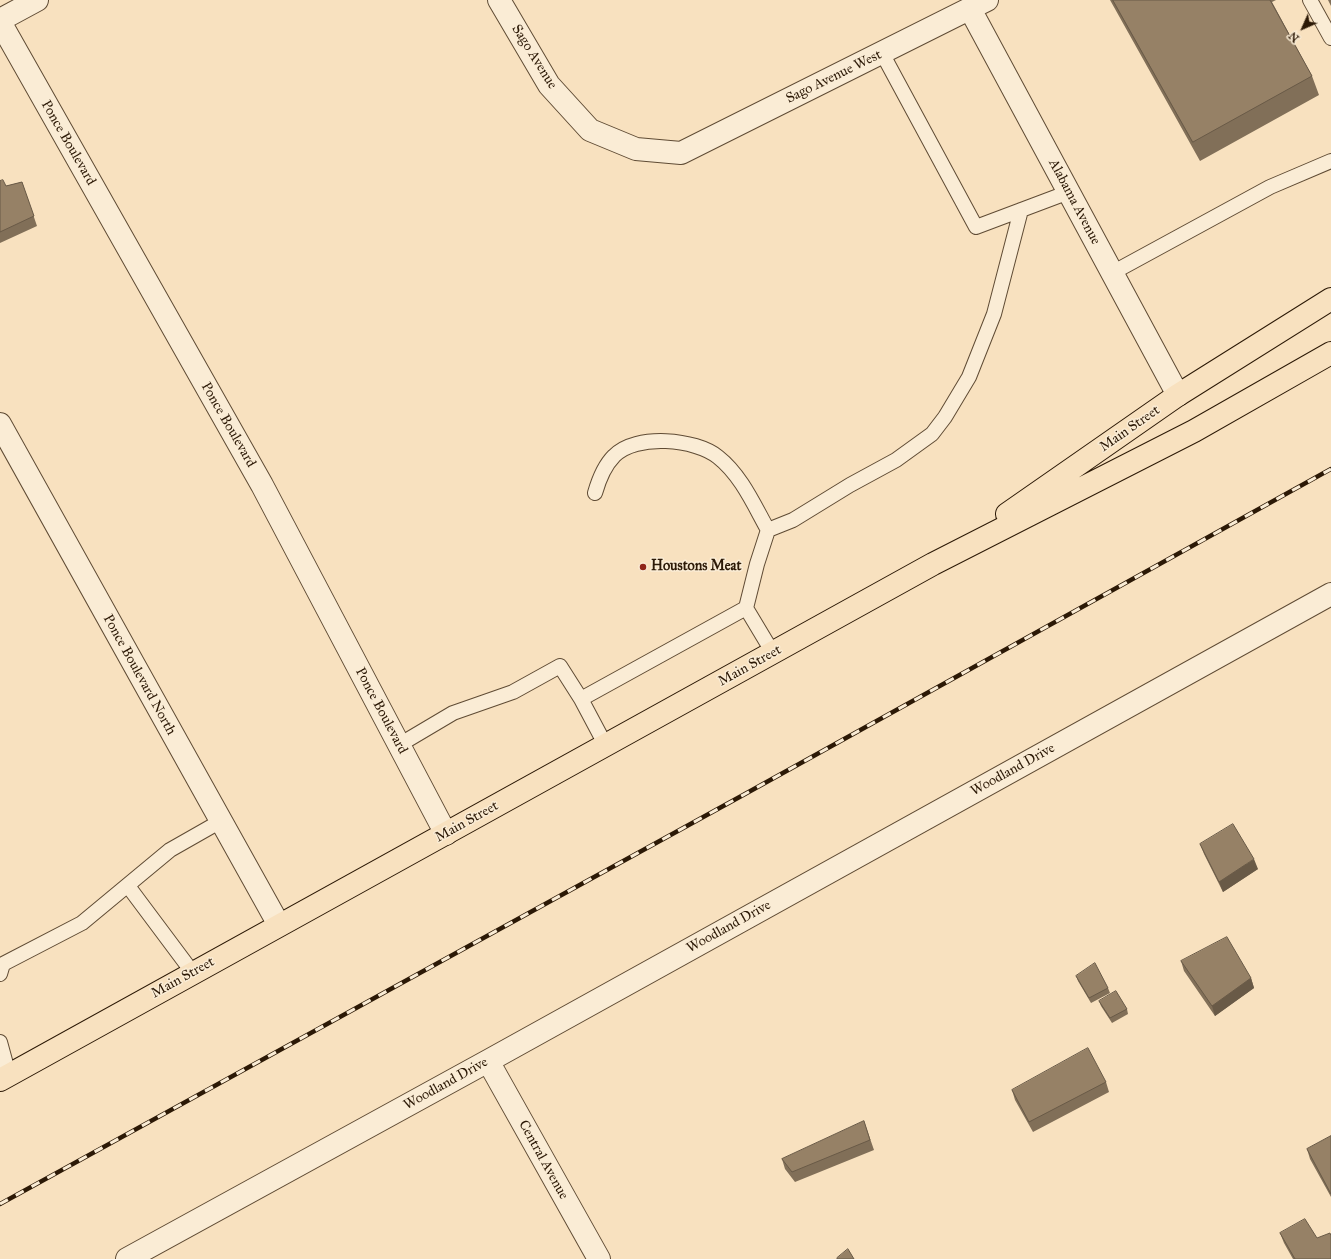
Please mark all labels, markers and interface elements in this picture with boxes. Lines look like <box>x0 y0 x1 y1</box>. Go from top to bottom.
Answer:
north arrow <box>1283 8 1323 48</box>
street label: Sago Avenue <box>508 22 560 92</box>
text: N <box>1286 29 1302 45</box>
street label: Sago Avenue West <box>783 47 885 107</box>
street label: Ponce Boulevard <box>37 98 99 188</box>
street label: Alabama Avenue <box>1044 156 1104 248</box>
street label: Ponce Boulevard <box>197 380 259 470</box>
street label: Main Street <box>1097 402 1163 456</box>
place label: Houstons Meat <box>651 559 741 575</box>
marker: Houstons Meat <box>638 562 648 572</box>
street label: Ponce Boulevard North <box>99 612 179 738</box>
street label: Main Street <box>716 642 784 690</box>
street label: Ponce Boulevard <box>351 665 411 757</box>
street label: Woodland Drive <box>968 740 1058 800</box>
street label: Main Street <box>433 798 501 846</box>
street label: Woodland Drive <box>684 897 774 957</box>
street label: Main Street <box>149 954 217 1002</box>
street label: Woodland Drive <box>401 1054 491 1114</box>
street label: Central Avenue <box>514 1118 572 1202</box>

